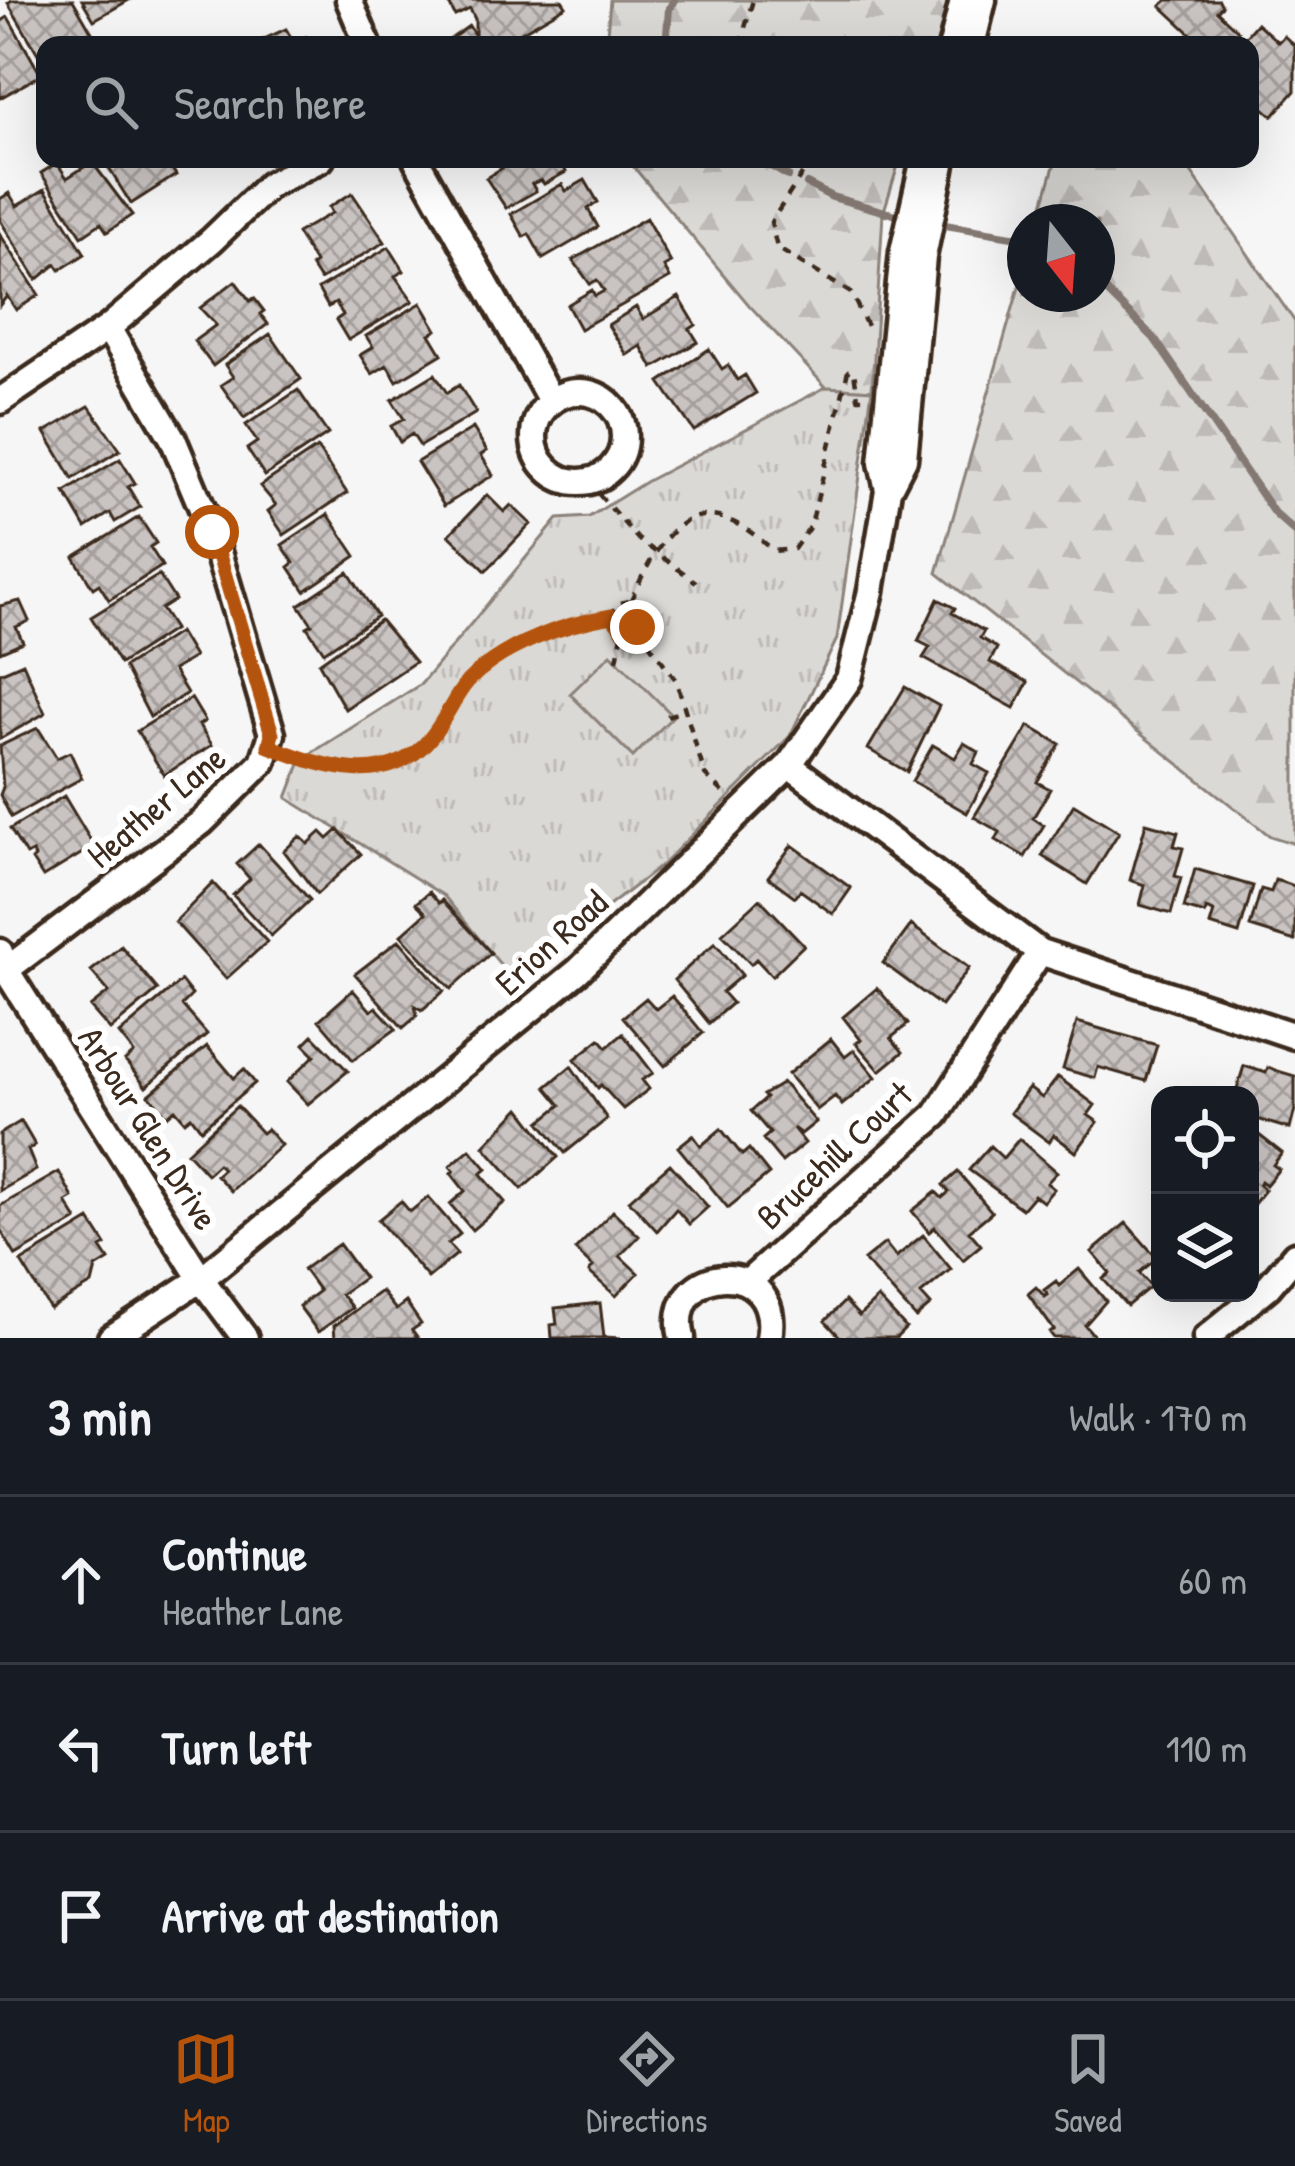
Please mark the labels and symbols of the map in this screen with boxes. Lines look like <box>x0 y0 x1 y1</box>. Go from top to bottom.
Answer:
north arrow <box>1007 204 1115 312</box>
route start <box>185 505 239 559</box>
route end <box>610 600 664 654</box>
street label: Heather Lane <box>76 733 236 878</box>
street label: Erion Road <box>484 878 618 1005</box>
street label: Arbour Glen Drive <box>67 1017 231 1239</box>
street label: Brucehill Court <box>745 1069 923 1240</box>

